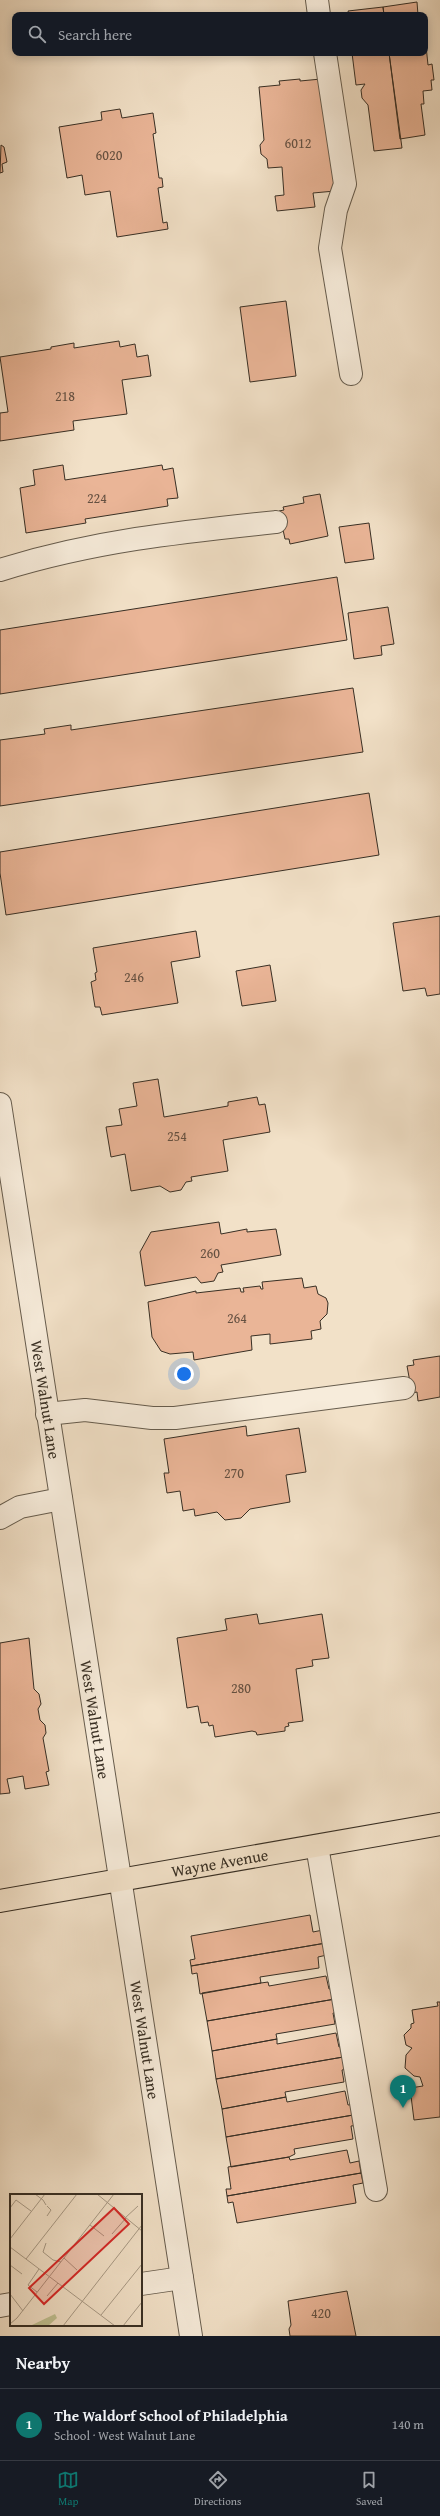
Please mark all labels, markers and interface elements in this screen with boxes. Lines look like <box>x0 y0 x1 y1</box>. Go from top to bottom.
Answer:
search box <box>12 12 428 56</box>
icon: search <box>26 23 48 45</box>
text: Search here <box>58 24 132 45</box>
house number: 6012 <box>285 133 311 153</box>
house number: 6020 <box>96 145 123 165</box>
house number: 218 <box>55 386 75 406</box>
house number: 224 <box>87 488 107 508</box>
house number: 246 <box>124 967 144 987</box>
house number: 254 <box>167 1126 187 1146</box>
house number: 260 <box>200 1243 220 1263</box>
house number: 264 <box>227 1308 247 1328</box>
street label: West Walnut Lane <box>25 1338 67 1460</box>
your location <box>174 1364 194 1384</box>
house number: 270 <box>224 1463 244 1483</box>
street label: West Walnut Lane <box>74 1659 116 1781</box>
house number: 280 <box>231 1678 251 1698</box>
street label: Wayne Avenue <box>169 1842 270 1883</box>
street label: West Walnut Lane <box>124 1979 166 2101</box>
pin: 1 <box>390 2075 416 2108</box>
inset map <box>10 2194 142 2326</box>
house number: 420 <box>311 2303 331 2323</box>
text: Nearby <box>16 2350 70 2375</box>
text: The Waldorf School of Philadelphia <box>54 2405 288 2426</box>
text: 1 <box>26 2415 32 2434</box>
text: 140 m <box>392 2415 424 2434</box>
text: School · West Walnut Lane <box>54 2426 195 2445</box>
tab: Map <box>57 2469 79 2509</box>
tab: Directions <box>194 2469 241 2509</box>
tab: Saved <box>356 2469 383 2509</box>

